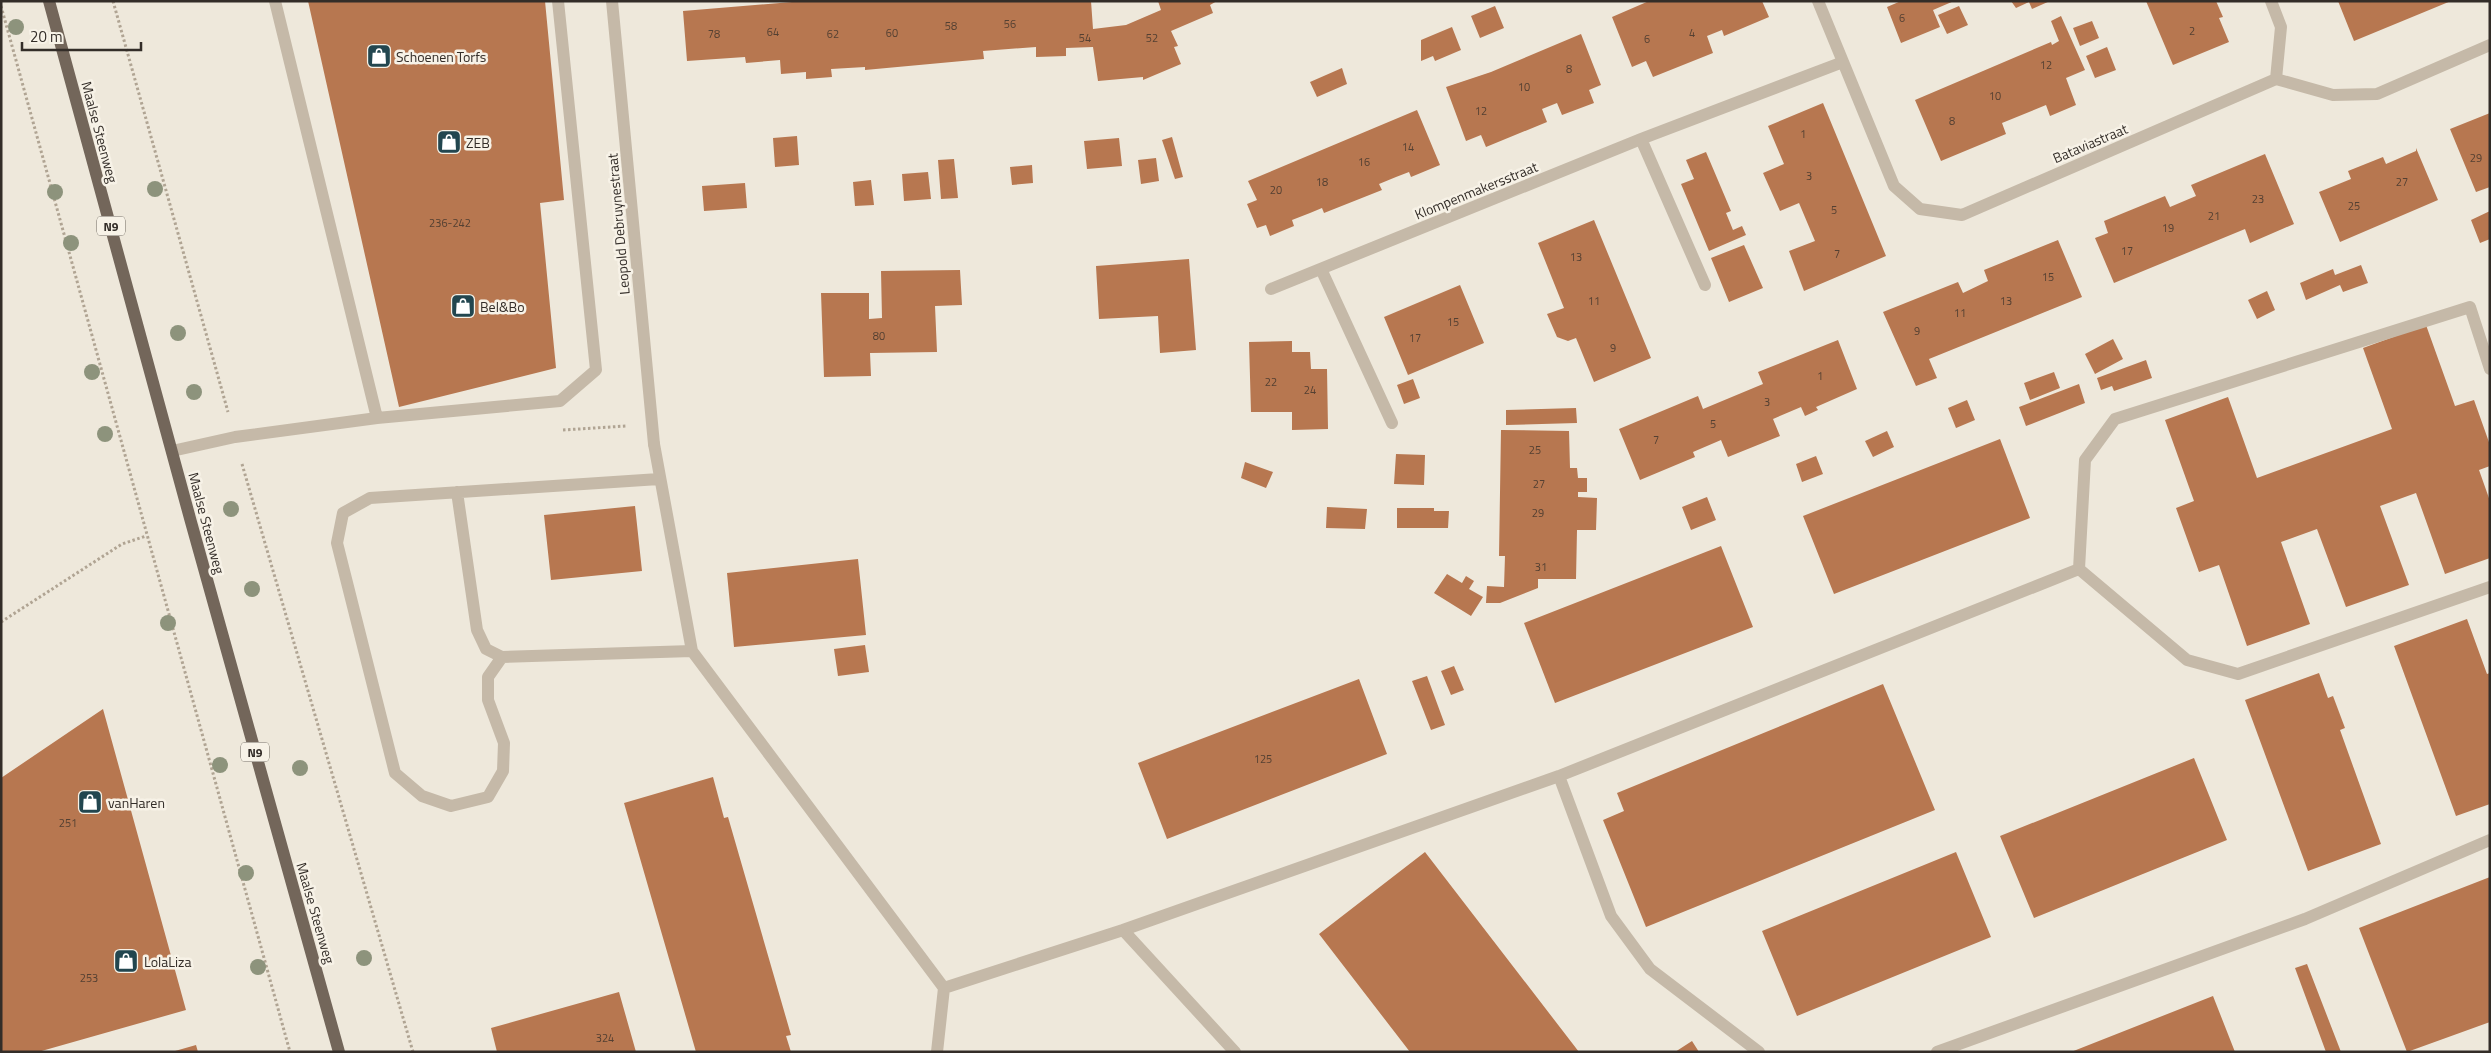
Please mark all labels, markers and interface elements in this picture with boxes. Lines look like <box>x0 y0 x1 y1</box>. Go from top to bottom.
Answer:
house number: 6 <box>1899 10 1905 26</box>
house number: 56 <box>1004 16 1016 32</box>
house number: 58 <box>945 18 957 34</box>
scale bar <box>22 20 141 52</box>
house number: 2 <box>2189 23 2195 39</box>
house number: 64 <box>767 24 779 40</box>
text: 20 m <box>30 25 63 48</box>
house number: 60 <box>886 25 898 41</box>
house number: 4 <box>1689 25 1695 41</box>
house number: 78 <box>708 26 720 42</box>
house number: 62 <box>827 26 839 42</box>
house number: 54 <box>1079 30 1091 46</box>
house number: 52 <box>1146 30 1158 46</box>
house number: 6 <box>1644 31 1650 47</box>
shop icon: Schoenen Torfs <box>366 43 392 69</box>
place label: Schoenen Torfs <box>396 46 486 67</box>
house number: 12 <box>2040 57 2052 73</box>
house number: 8 <box>1566 61 1572 77</box>
street label: Maalse Steenweg <box>76 79 124 185</box>
house number: 10 <box>1518 79 1530 95</box>
house number: 10 <box>1989 88 2001 104</box>
house number: 12 <box>1475 103 1487 119</box>
house number: 8 <box>1949 113 1955 129</box>
street label: Bataviastraat <box>2049 118 2131 168</box>
house number: 1 <box>1800 126 1806 142</box>
shop icon: ZEB <box>436 129 462 155</box>
place label: ZEB <box>466 132 490 153</box>
house number: 14 <box>1402 139 1414 155</box>
house number: 29 <box>2470 150 2482 166</box>
street label: Leopold Debruynestraat <box>601 152 635 296</box>
house number: 16 <box>1358 154 1370 170</box>
street label: Klompenmakersstraat <box>1411 156 1541 224</box>
house number: 3 <box>1806 168 1812 184</box>
house number: 18 <box>1316 174 1328 190</box>
house number: 27 <box>2396 174 2408 190</box>
house number: 20 <box>1270 182 1282 198</box>
house number: 23 <box>2252 191 2264 207</box>
house number: 25 <box>2348 198 2360 214</box>
house number: 5 <box>1831 202 1837 218</box>
house number: 21 <box>2208 208 2220 224</box>
house number: 236-242 <box>429 215 471 231</box>
road number: N9 <box>97 217 125 236</box>
house number: 19 <box>2162 220 2174 236</box>
house number: 17 <box>2121 243 2133 259</box>
house number: 7 <box>1834 246 1840 262</box>
house number: 13 <box>1570 249 1582 265</box>
house number: 15 <box>2042 269 2054 285</box>
shop icon: Bel&Bo <box>450 293 476 319</box>
house number: 11 <box>1588 293 1600 309</box>
house number: 13 <box>2000 293 2012 309</box>
place label: Bel&Bo <box>480 296 525 317</box>
house number: 11 <box>1954 305 1966 321</box>
house number: 15 <box>1447 314 1459 330</box>
house number: 9 <box>1914 323 1920 339</box>
house number: 80 <box>873 328 885 344</box>
house number: 17 <box>1409 330 1421 346</box>
house number: 9 <box>1610 340 1616 356</box>
house number: 1 <box>1817 368 1823 384</box>
house number: 22 <box>1265 374 1277 390</box>
house number: 24 <box>1304 382 1316 398</box>
house number: 3 <box>1764 394 1770 410</box>
house number: 5 <box>1710 416 1716 432</box>
house number: 7 <box>1653 432 1659 448</box>
house number: 25 <box>1529 442 1541 458</box>
street label: Maalse Steenweg <box>183 470 231 576</box>
house number: 27 <box>1533 476 1545 492</box>
house number: 29 <box>1532 505 1544 521</box>
house number: 31 <box>1535 559 1547 575</box>
road number: N9 <box>241 742 269 762</box>
house number: 125 <box>1254 751 1272 767</box>
shop icon: vanHaren <box>77 789 103 815</box>
place label: vanHaren <box>108 792 165 813</box>
house number: 251 <box>59 815 77 831</box>
street label: Maalse Steenweg <box>292 860 340 966</box>
shop icon: LolaLiza <box>113 948 139 974</box>
place label: LolaLiza <box>144 951 191 972</box>
house number: 253 <box>80 970 98 986</box>
house number: 324 <box>596 1030 614 1046</box>

